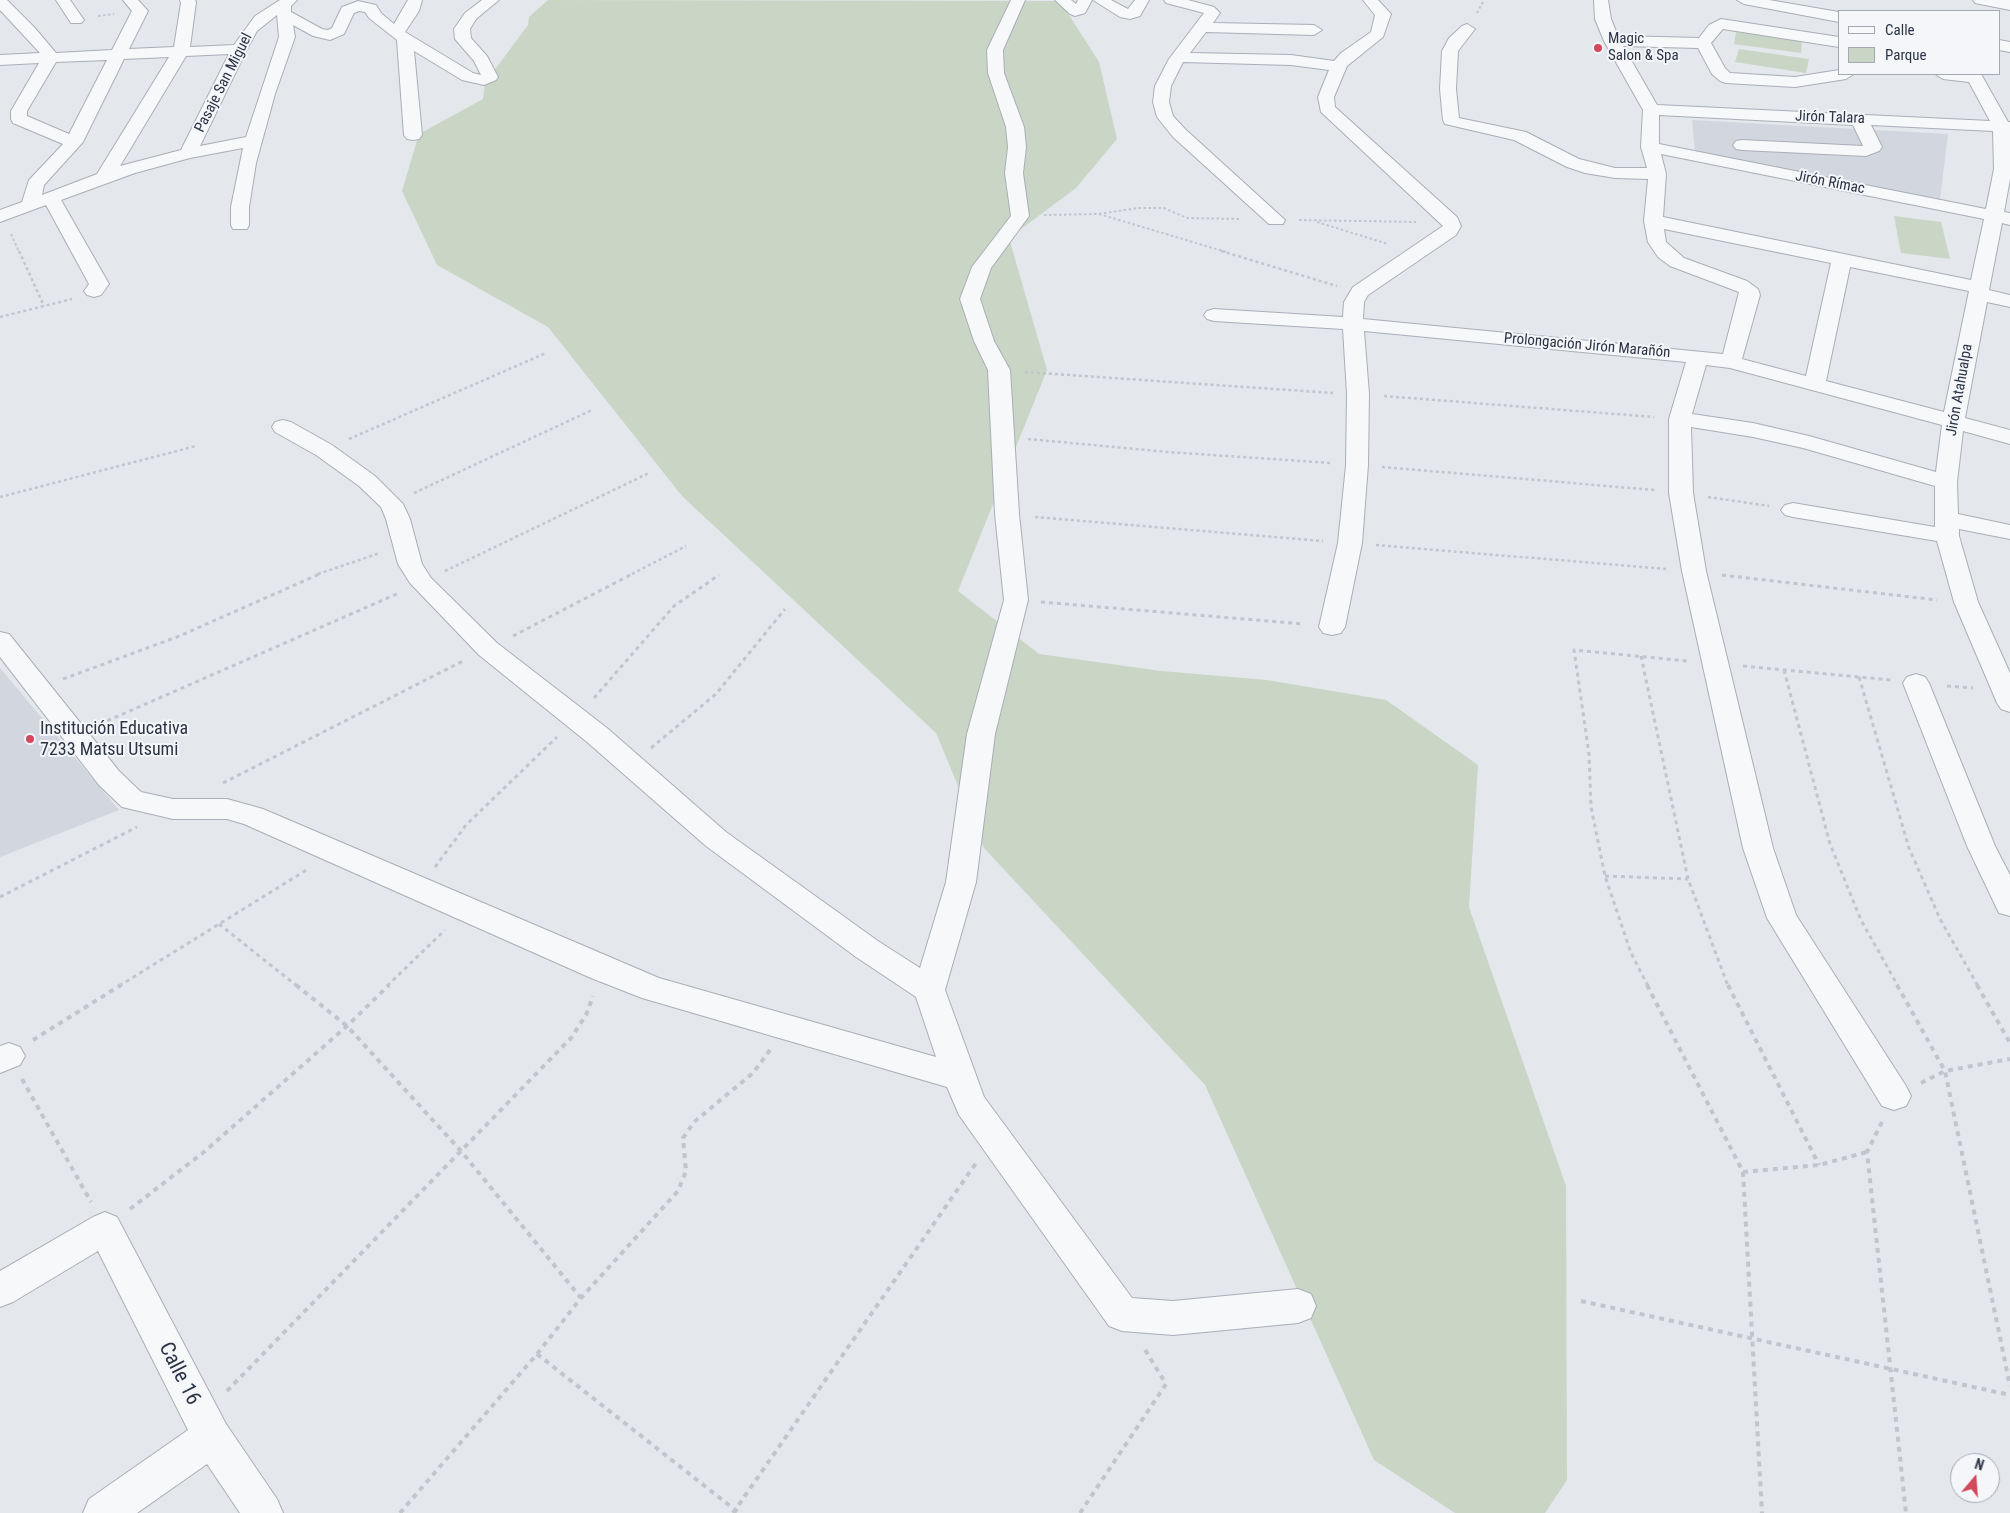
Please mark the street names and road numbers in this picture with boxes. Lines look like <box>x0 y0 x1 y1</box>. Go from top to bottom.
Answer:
street label: Pasaje San Miguel <box>191 30 257 136</box>
street label: Jirón Talara <box>1795 108 1865 128</box>
street label: Jirón Rímac <box>1794 167 1866 199</box>
street label: Prolongación Jirón Marañón <box>1503 330 1671 362</box>
street label: Jirón Atahualpa <box>1943 343 1977 437</box>
street label: Calle 16 <box>153 1338 205 1410</box>

